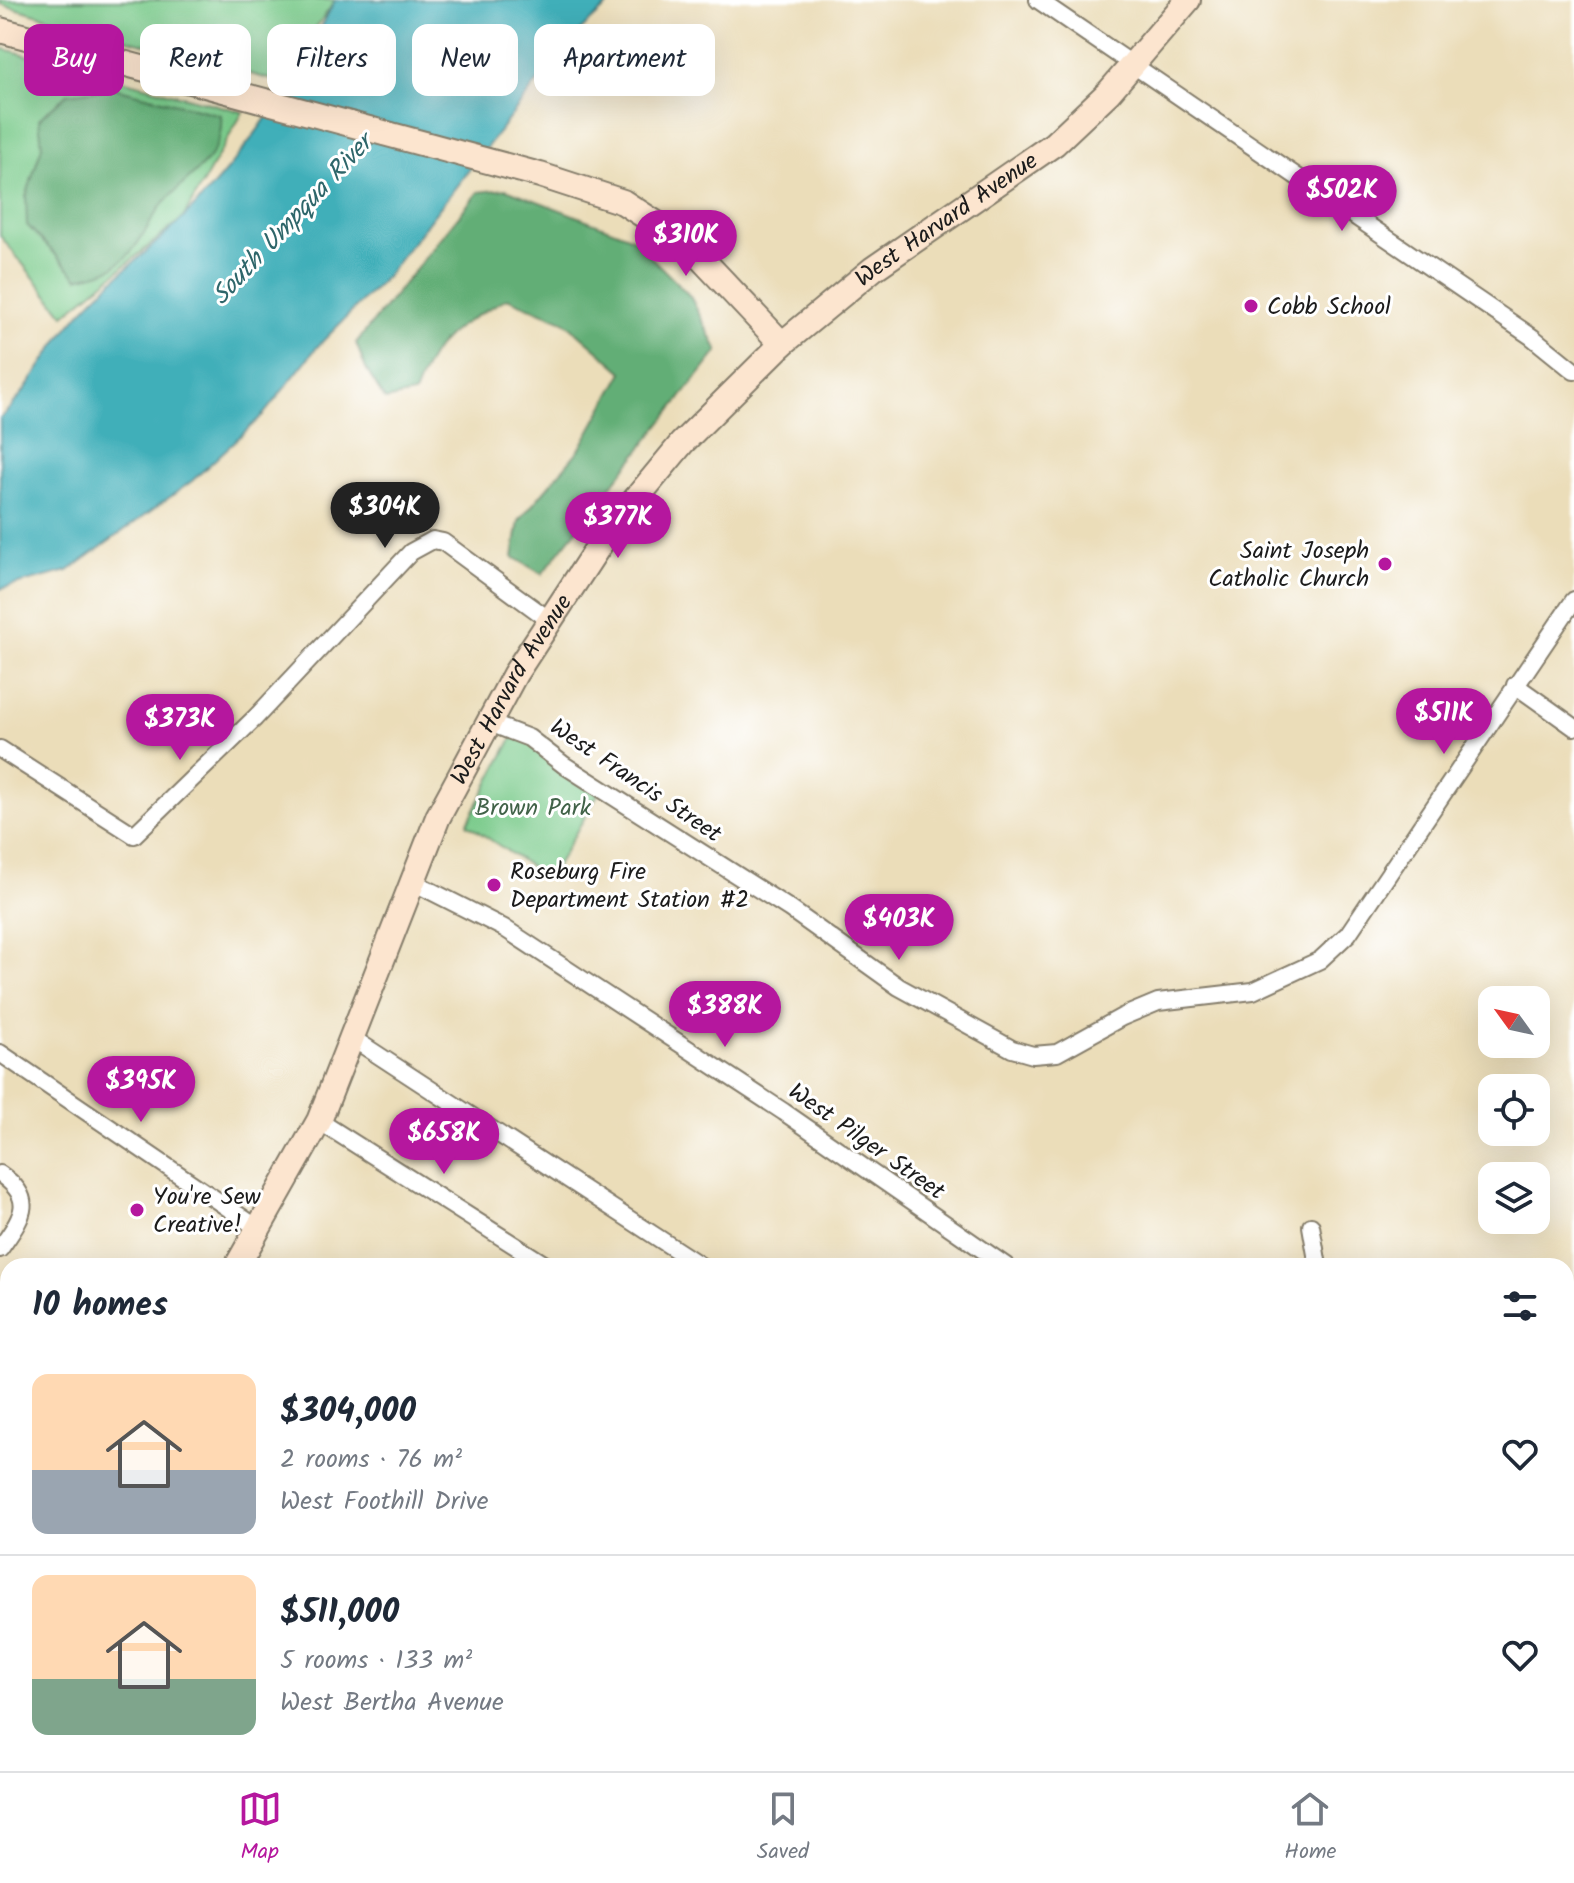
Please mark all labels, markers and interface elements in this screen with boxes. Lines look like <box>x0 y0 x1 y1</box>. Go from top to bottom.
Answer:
chip: Buy <box>24 24 124 96</box>
chip: Rent <box>140 24 251 96</box>
chip: Filters <box>267 24 396 96</box>
chip: New <box>412 24 518 96</box>
chip: Apartment <box>534 24 715 96</box>
water label: South Umpqua River <box>202 121 387 316</box>
street label: West Harvard Avenue <box>847 143 1047 298</box>
pin: $502K <box>1286 165 1398 233</box>
text: $502K <box>1306 170 1378 212</box>
pin: $310K <box>630 210 742 278</box>
text: $310K <box>653 215 719 257</box>
place label: Cobb School <box>1267 288 1391 327</box>
marker: Cobb School <box>1242 297 1260 315</box>
pin: $304K <box>329 482 441 550</box>
text: $304K <box>349 487 421 529</box>
pin: $377K <box>562 492 674 560</box>
text: $377K <box>583 497 653 539</box>
place label: Saint Joseph Catholic Church <box>1208 532 1369 599</box>
marker: Saint Joseph Catholic Church <box>1376 555 1394 573</box>
street label: West Harvard Avenue <box>441 587 583 793</box>
pin: $511K <box>1388 688 1500 756</box>
text: $511K <box>1414 693 1474 735</box>
pin: $373K <box>124 694 236 762</box>
text: $373K <box>144 699 216 741</box>
street label: West Francis Street <box>541 709 730 854</box>
park label: Brown Park <box>475 789 592 828</box>
place label: Roseburg Fire Department Station #2 <box>510 853 749 920</box>
marker: Roseburg Fire Department Station #2 <box>485 876 503 894</box>
pin: $403K <box>843 894 955 962</box>
text: $403K <box>863 899 935 941</box>
pin: $388K <box>669 981 781 1049</box>
text: $388K <box>687 986 763 1028</box>
north arrow <box>1478 986 1550 1058</box>
map controls <box>1478 986 1550 1234</box>
pin: $395K <box>85 1056 197 1124</box>
text: $395K <box>105 1061 177 1103</box>
street label: West Pilger Street <box>780 1073 953 1211</box>
button: locate <box>1478 1074 1550 1146</box>
pin: $658K <box>388 1108 500 1176</box>
text: $658K <box>407 1113 481 1155</box>
button: layers <box>1478 1162 1550 1234</box>
place label: You're Sew Creative! <box>153 1178 262 1245</box>
marker: You're Sew Creative! <box>128 1201 146 1219</box>
text: 10 homes <box>32 1279 168 1333</box>
icon: filters <box>1498 1284 1542 1328</box>
text: $304,000 <box>280 1385 416 1439</box>
icon: home <box>96 1406 192 1502</box>
icon: heart <box>1498 1432 1542 1476</box>
text: 2 rooms · 76 m² <box>280 1439 462 1481</box>
text: West Foothill Drive <box>280 1481 488 1523</box>
text: $511,000 <box>280 1586 399 1640</box>
icon: home <box>96 1607 192 1703</box>
icon: heart <box>1498 1633 1542 1677</box>
text: 5 rooms · 133 m² <box>280 1640 472 1682</box>
text: West Bertha Avenue <box>280 1682 504 1724</box>
tab: Map <box>238 1787 282 1870</box>
tab: Saved <box>757 1787 809 1870</box>
tab: Home <box>1284 1787 1336 1870</box>

